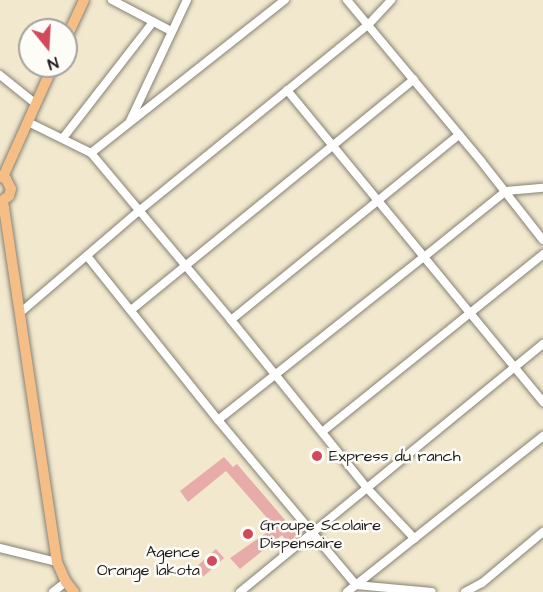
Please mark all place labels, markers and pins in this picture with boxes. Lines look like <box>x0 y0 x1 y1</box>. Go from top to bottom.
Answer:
place label: Express du ranch <box>329 446 461 466</box>
marker: Express du ranch <box>310 449 324 463</box>
place label: Groupe Scolaire Dispensaire <box>260 515 381 553</box>
marker: Groupe Scolaire Dispensaire <box>241 527 255 541</box>
place label: Agence Orange lakota <box>97 542 200 580</box>
marker: Agence Orange lakota <box>205 554 219 568</box>

